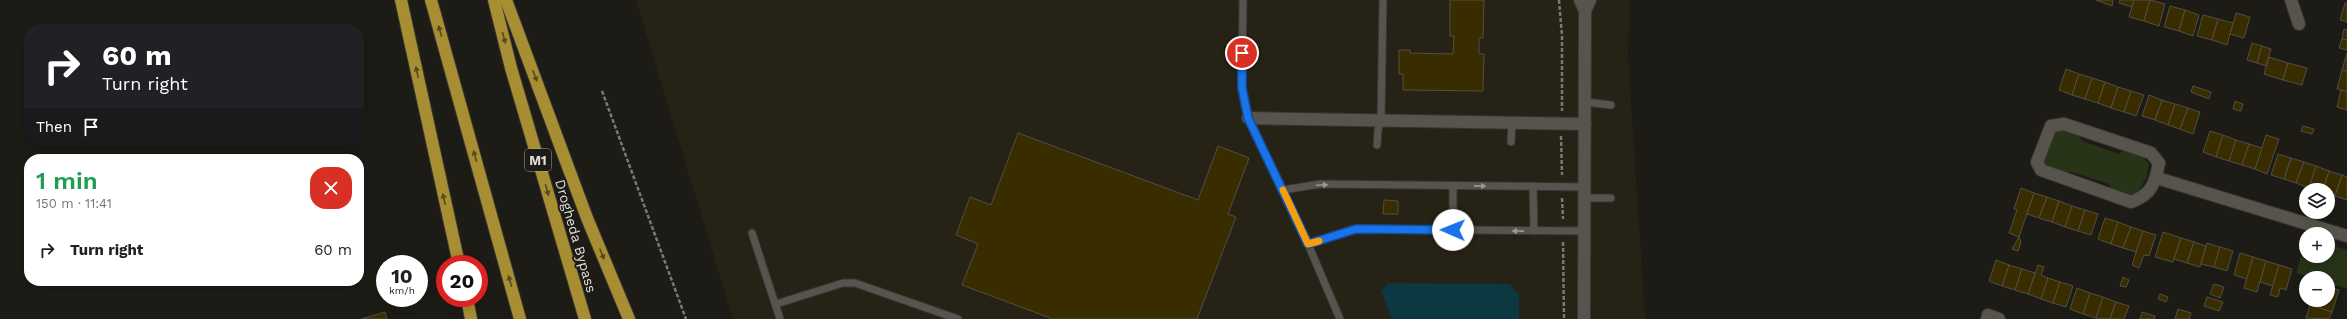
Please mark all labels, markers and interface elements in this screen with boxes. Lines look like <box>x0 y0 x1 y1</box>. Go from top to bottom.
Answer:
one-way arrow <box>437 25 443 37</box>
one-way arrow <box>501 32 507 44</box>
pin <box>1225 36 1259 70</box>
text: 60 m <box>102 39 172 72</box>
icon: right <box>36 40 88 92</box>
icon: arrive <box>1231 42 1253 64</box>
one-way arrow <box>414 66 420 78</box>
one-way arrow <box>532 70 538 82</box>
text: Turn right <box>102 73 188 94</box>
icon: arrive <box>80 116 102 138</box>
text: Then <box>36 118 72 136</box>
road number: M1 <box>525 149 551 171</box>
one-way arrow <box>472 150 478 162</box>
text: 1 min <box>36 167 98 195</box>
button: close <box>310 167 352 209</box>
street label: Drogheda Bypass <box>552 178 600 294</box>
one-way arrow <box>1316 181 1328 188</box>
one-way arrow <box>1474 183 1487 189</box>
map controls <box>2299 183 2335 307</box>
button: layers <box>2299 183 2335 219</box>
one-way arrow <box>544 184 550 196</box>
one-way arrow <box>441 193 447 205</box>
text: 150 m · 11:41 <box>36 196 112 211</box>
position arrow <box>1432 209 1474 251</box>
button: + <box>2299 227 2335 263</box>
one-way arrow <box>1511 228 1524 234</box>
icon: right <box>36 239 58 261</box>
text: Turn right <box>70 241 143 259</box>
text: 60 m <box>314 241 352 259</box>
one-way arrow <box>599 248 605 259</box>
speed limit sign: 20 <box>436 255 488 307</box>
text: 10 <box>391 264 413 288</box>
button: − <box>2299 271 2335 307</box>
one-way arrow <box>506 275 512 288</box>
text: km/h <box>389 285 415 296</box>

